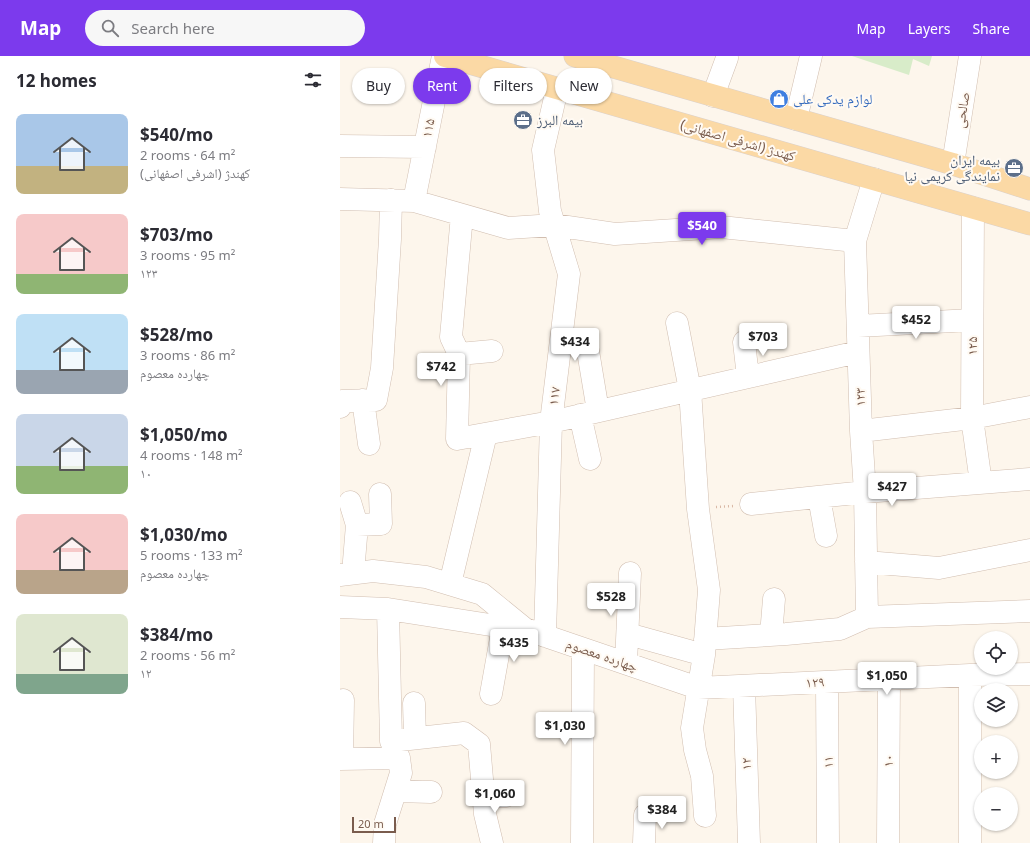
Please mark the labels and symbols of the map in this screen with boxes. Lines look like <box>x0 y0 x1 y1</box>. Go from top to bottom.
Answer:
shop icon: لوازم یدکی علی <box>768 88 790 110</box>
place label: لوازم یدکی علی <box>793 89 872 109</box>
street label: صالحی <box>949 90 974 129</box>
office icon: بیمه البرز <box>512 109 534 131</box>
place label: بیمه البرز <box>536 110 583 129</box>
street label: کهندژ (اشرفی اصفهانی) <box>678 114 798 165</box>
street label: ۱۱۵ <box>416 117 439 139</box>
place label: بیمه ایران نمایندگی کریمی نیا <box>904 150 1000 185</box>
office icon: بیمه ایران نمایندگی کریمی نیا <box>1003 157 1025 179</box>
pin: $540 <box>678 212 726 246</box>
pin: $452 <box>892 306 940 340</box>
pin: $703 <box>739 323 787 357</box>
pin: $434 <box>551 328 599 362</box>
street label: ۱۲۵ <box>962 337 981 355</box>
pin: $742 <box>417 353 465 387</box>
street label: ۱۱۷ <box>543 385 564 406</box>
street label: ۱۲۳ <box>850 387 869 407</box>
pin: $427 <box>868 473 916 507</box>
pin: $528 <box>587 583 635 617</box>
pin: $435 <box>490 629 538 663</box>
street label: چهارده معصوم <box>563 633 641 677</box>
pin: $1,050 <box>854 662 920 696</box>
street label: ۱۲۹ <box>805 672 825 691</box>
pin: $1,030 <box>532 712 598 746</box>
street label: ۱۰ <box>878 755 897 767</box>
street label: ۱۱ <box>818 756 837 768</box>
street label: ۱۲ <box>736 757 755 771</box>
pin: $1,060 <box>462 780 528 814</box>
pin: $384 <box>638 796 686 830</box>
scale bar <box>352 815 396 834</box>

